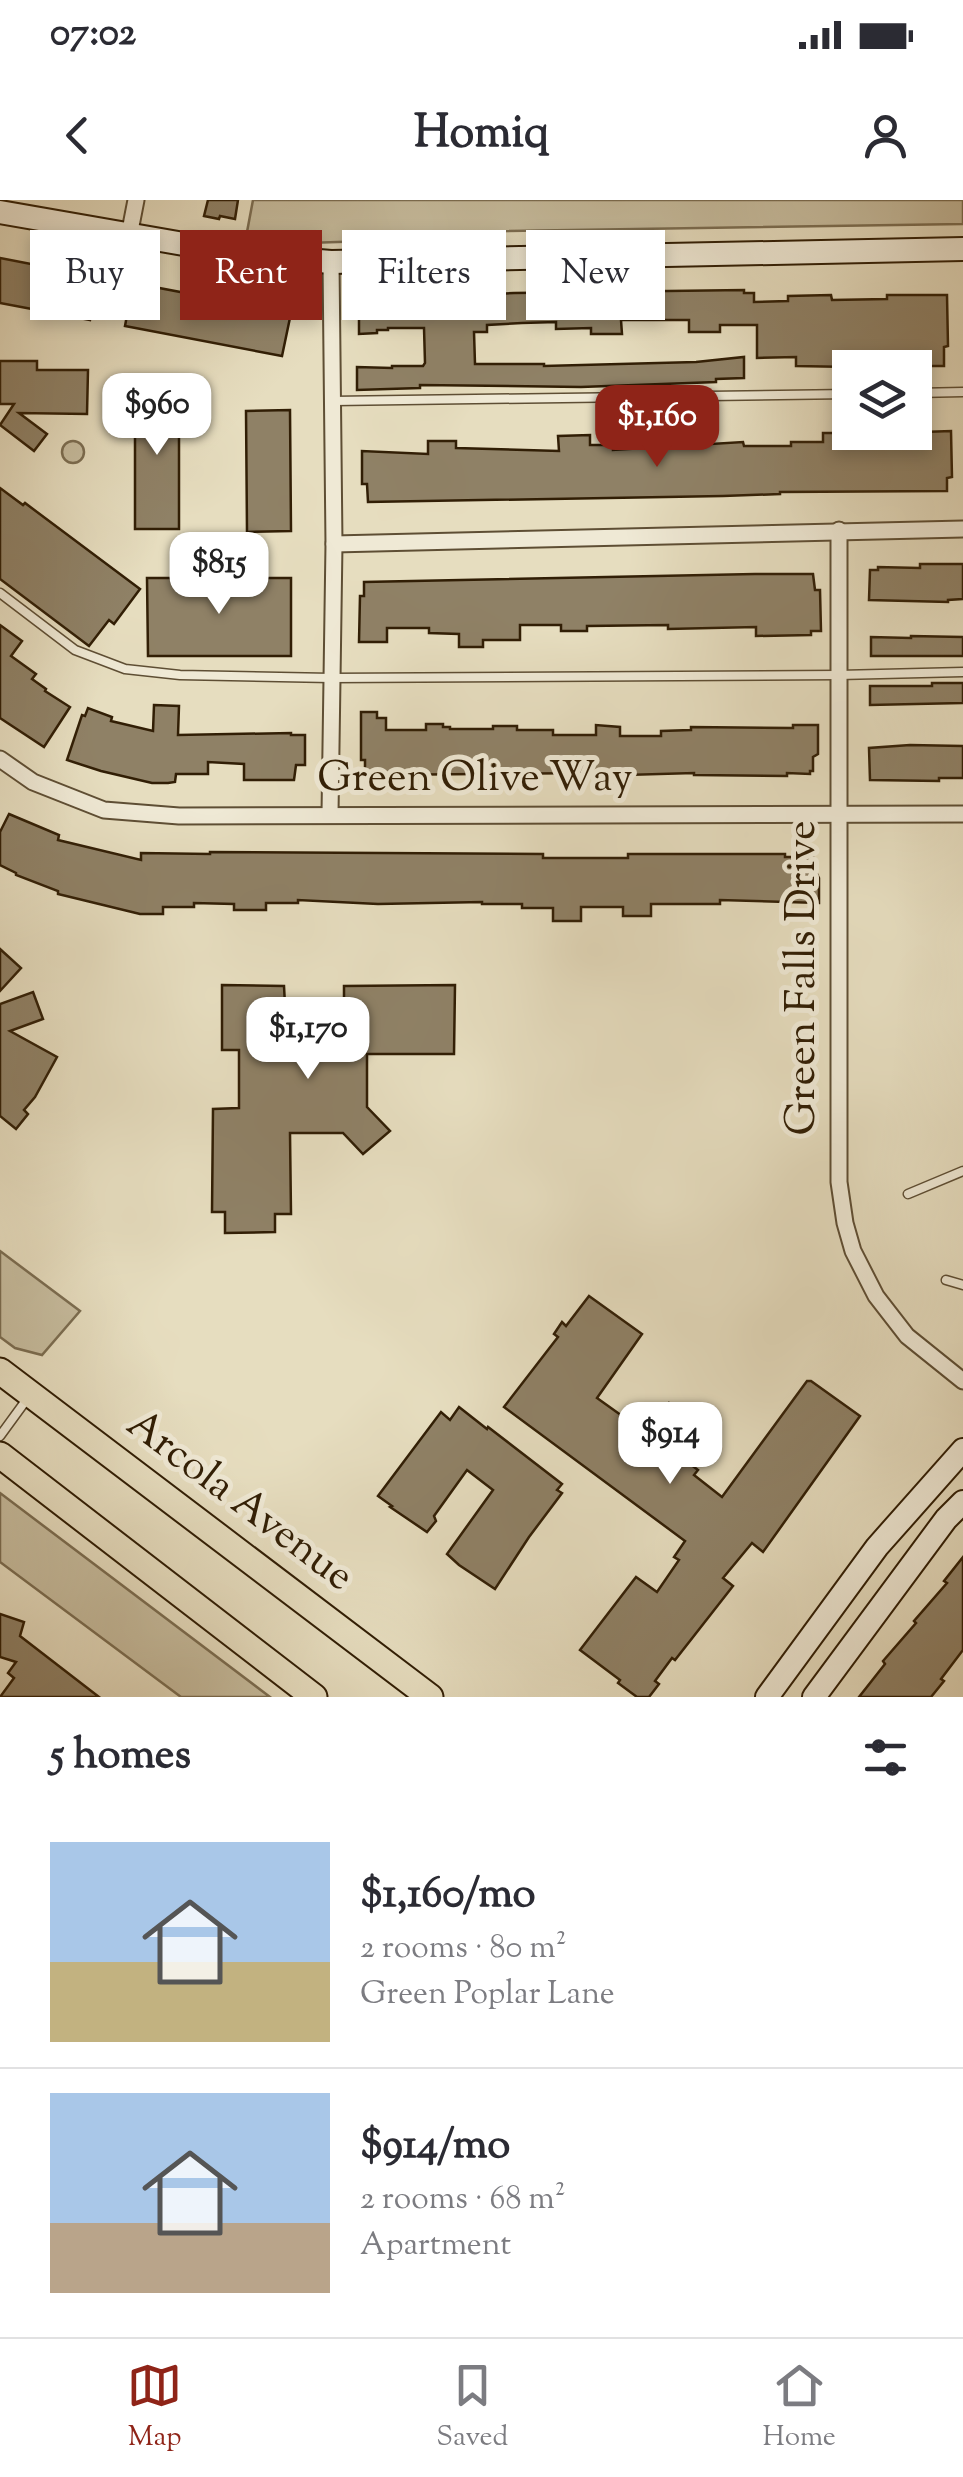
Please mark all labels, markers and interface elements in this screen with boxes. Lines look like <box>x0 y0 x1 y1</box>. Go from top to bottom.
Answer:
text: 07:02 <box>50 8 136 62</box>
text: Homiq <box>414 103 549 168</box>
icon: back <box>50 108 105 163</box>
icon: person <box>858 108 913 163</box>
chip: Buy <box>30 230 160 320</box>
chip: Rent <box>180 230 322 320</box>
chip: Filters <box>342 230 506 320</box>
chip: New <box>526 230 665 320</box>
map controls <box>832 350 932 450</box>
button: layers <box>832 350 932 450</box>
pin: $960 <box>98 373 216 458</box>
text: $960 <box>124 382 190 428</box>
pin: $1,160 <box>576 385 738 470</box>
text: $1,160 <box>617 394 697 440</box>
pin: $815 <box>160 532 278 617</box>
text: $815 <box>192 541 246 587</box>
street label: Green Olive Way <box>317 750 633 810</box>
street label: Green Falls Drive <box>774 821 834 1135</box>
pin: $1,170 <box>227 997 389 1082</box>
text: $1,170 <box>268 1006 348 1052</box>
street label: Arcola Avenue <box>113 1396 365 1608</box>
pin: $914 <box>611 1402 729 1487</box>
text: $914 <box>640 1411 700 1457</box>
text: 5 homes <box>50 1727 191 1787</box>
icon: filters <box>858 1730 913 1785</box>
text: $1,160/mo <box>360 1866 536 1926</box>
icon: home <box>130 1882 250 2002</box>
text: 2 rooms · 80 m² <box>360 1926 567 1972</box>
text: Green Poplar Lane <box>360 1972 615 2018</box>
text: $914/mo <box>360 2117 510 2177</box>
icon: home <box>130 2133 250 2253</box>
text: 2 rooms · 68 m² <box>360 2177 566 2223</box>
text: Apartment <box>360 2223 511 2269</box>
tab: Map <box>127 2358 182 2458</box>
tab: Saved <box>436 2358 508 2458</box>
tab: Home <box>762 2358 836 2458</box>

